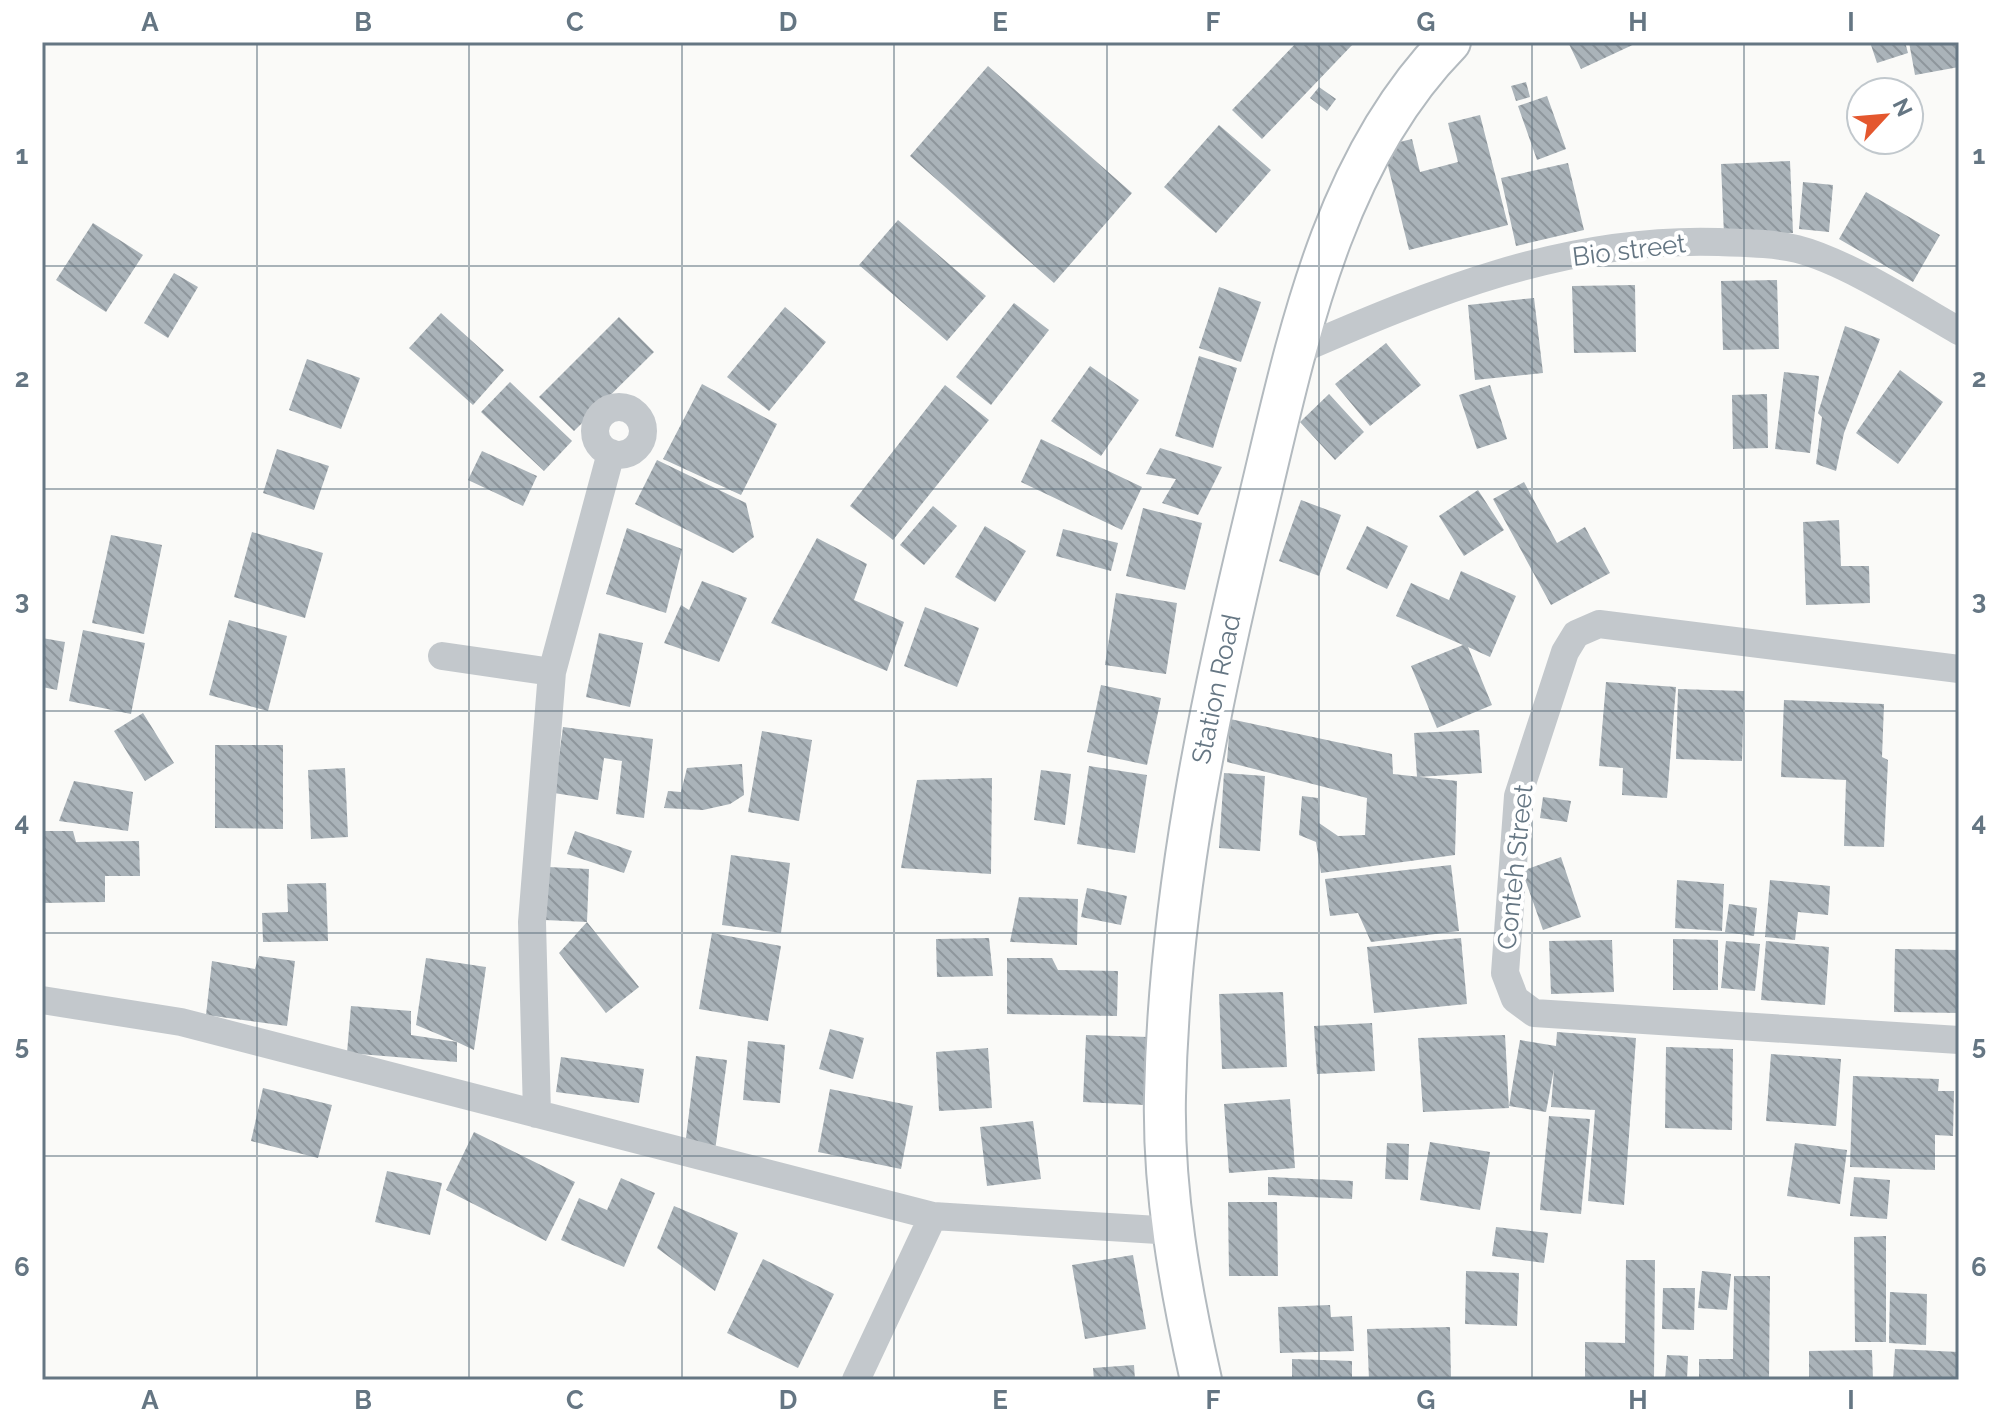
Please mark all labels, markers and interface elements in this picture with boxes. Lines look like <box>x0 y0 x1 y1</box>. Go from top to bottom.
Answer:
text: A <box>141 7 159 37</box>
text: B <box>354 7 372 37</box>
text: C <box>566 7 584 37</box>
text: D <box>779 7 797 37</box>
text: E <box>992 7 1008 37</box>
text: F <box>1206 7 1221 37</box>
text: G <box>1417 7 1435 37</box>
text: H <box>1628 7 1648 37</box>
text: I <box>1847 7 1855 37</box>
north arrow <box>1845 76 1925 156</box>
text: N <box>1888 94 1918 120</box>
text: 1 <box>16 140 29 170</box>
text: 1 <box>1973 140 1986 170</box>
street label: Bio street <box>1571 228 1688 272</box>
text: 2 <box>15 363 29 393</box>
text: 2 <box>1972 363 1986 393</box>
text: 3 <box>15 585 29 615</box>
text: 3 <box>1972 585 1986 615</box>
street label: Station Road <box>1185 611 1247 767</box>
street label: Conteh Street <box>1491 783 1539 951</box>
text: 4 <box>15 807 29 837</box>
text: 4 <box>1972 807 1986 837</box>
text: 5 <box>15 1030 29 1060</box>
text: 5 <box>1972 1030 1986 1060</box>
text: 6 <box>14 1252 30 1282</box>
text: 6 <box>1971 1252 1987 1282</box>
text: A <box>141 1385 159 1415</box>
text: B <box>354 1385 372 1415</box>
text: C <box>566 1385 584 1415</box>
text: D <box>779 1385 797 1415</box>
text: E <box>992 1385 1008 1415</box>
text: F <box>1206 1385 1221 1415</box>
text: G <box>1417 1385 1435 1415</box>
text: H <box>1628 1385 1648 1415</box>
text: I <box>1847 1385 1855 1415</box>

